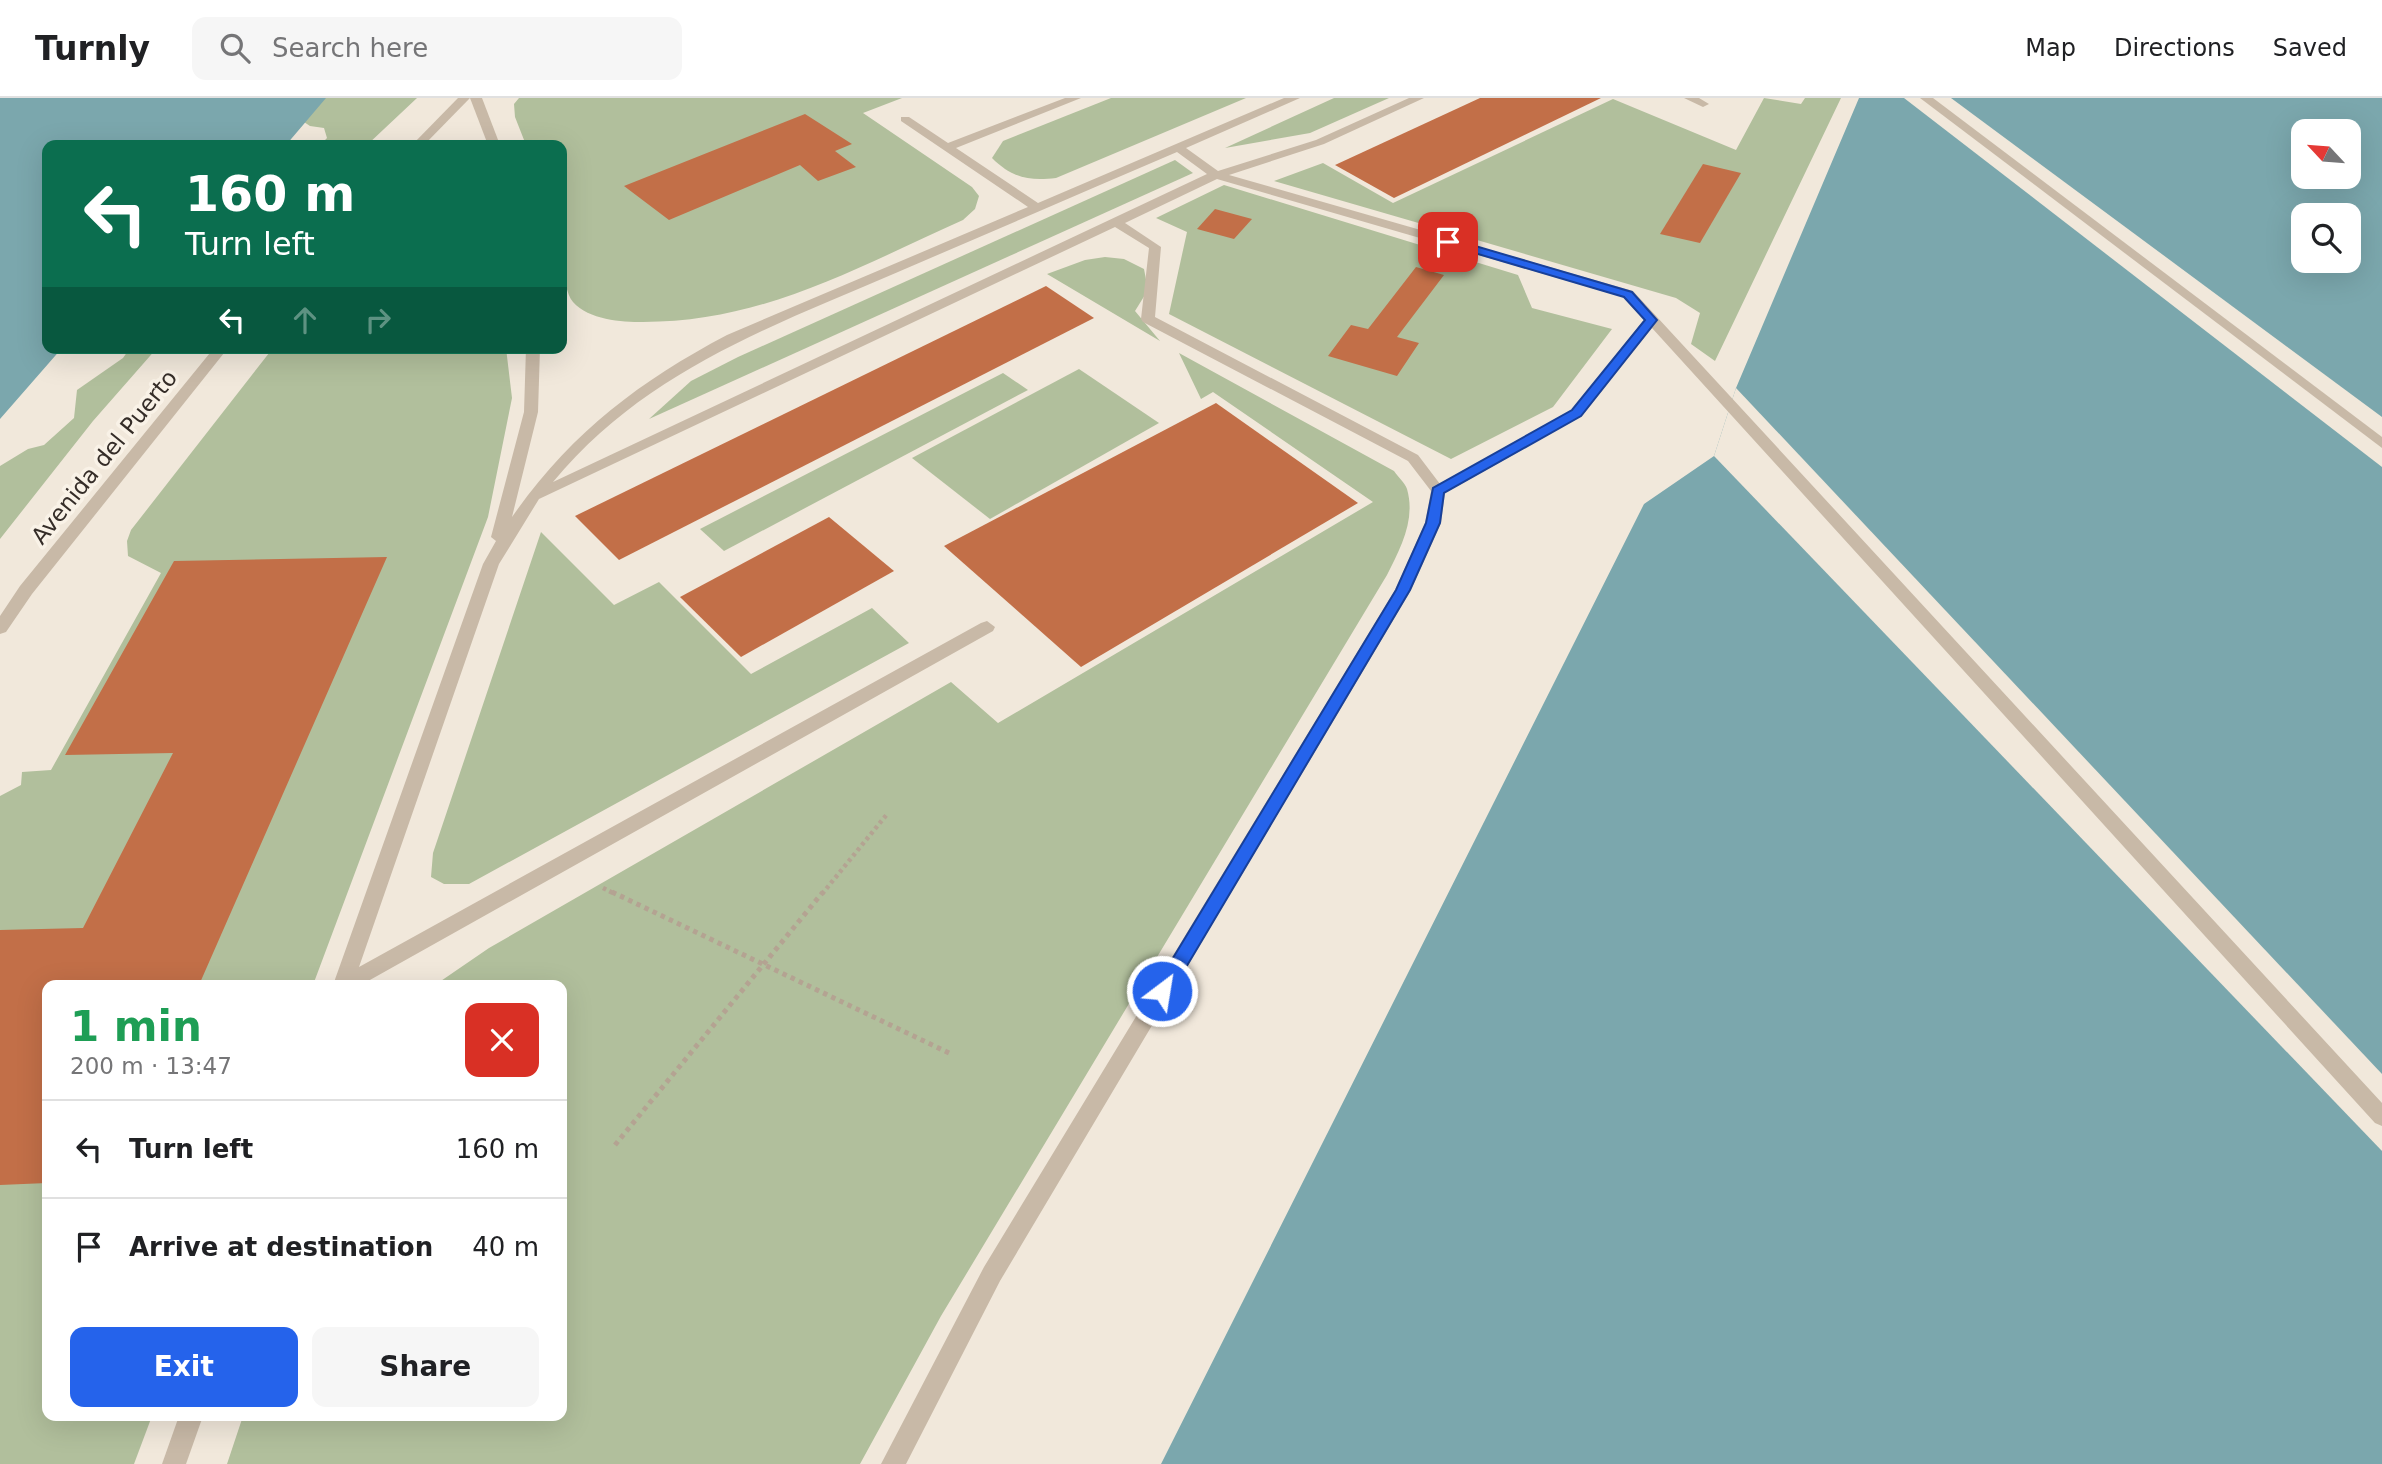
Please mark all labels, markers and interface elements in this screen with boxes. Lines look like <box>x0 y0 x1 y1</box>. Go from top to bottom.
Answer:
search box <box>192 17 682 80</box>
text: Turnly <box>35 29 150 68</box>
icon: search <box>216 29 254 67</box>
text: Search here <box>272 33 428 63</box>
text: Map <box>2025 34 2076 62</box>
text: Directions <box>2114 34 2235 62</box>
text: Saved <box>2273 34 2347 62</box>
north arrow <box>2291 119 2361 189</box>
map controls <box>2291 119 2361 273</box>
text: 160 m <box>185 166 355 223</box>
icon: left <box>70 168 161 259</box>
button: search <box>2291 203 2361 273</box>
pin <box>1418 212 1478 272</box>
icon: arrive <box>1429 223 1467 261</box>
text: Turn left <box>185 225 315 263</box>
icon: left <box>213 301 251 339</box>
icon: ahead <box>286 301 324 339</box>
icon: right <box>359 301 397 339</box>
street label: Avenida del Puerto <box>26 365 182 549</box>
position arrow <box>1125 954 1199 1028</box>
text: 1 min <box>70 1002 202 1051</box>
button: close <box>465 1003 539 1077</box>
text: 200 m · 13:47 <box>70 1053 232 1079</box>
icon: left <box>70 1130 108 1168</box>
text: Turn left <box>129 1134 253 1164</box>
text: 160 m <box>456 1134 539 1164</box>
icon: arrive <box>70 1228 108 1266</box>
text: Arrive at destination <box>129 1232 433 1262</box>
text: 40 m <box>472 1232 539 1262</box>
button: Exit <box>70 1327 298 1407</box>
button: Share <box>312 1327 539 1407</box>

